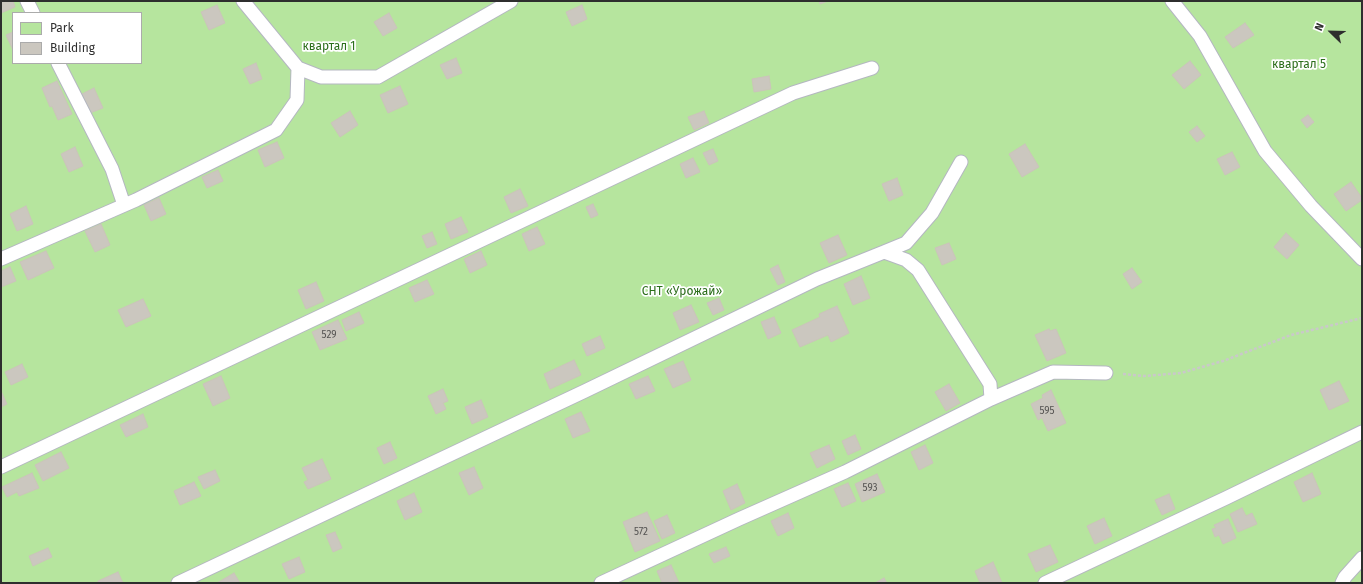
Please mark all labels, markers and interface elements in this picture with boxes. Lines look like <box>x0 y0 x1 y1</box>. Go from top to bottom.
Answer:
legend <box>12 12 142 64</box>
north arrow <box>1311 12 1351 52</box>
text: Park <box>50 21 74 35</box>
text: N <box>1312 21 1327 33</box>
park label: квартал 1 <box>303 40 355 54</box>
text: Building <box>50 41 95 55</box>
park label: квартал 5 <box>1272 58 1326 72</box>
park label: СНТ «Урожай» <box>642 285 722 299</box>
house number: 529 <box>322 329 336 341</box>
house number: 595 <box>1039 405 1055 417</box>
house number: 593 <box>863 482 877 494</box>
house number: 572 <box>634 526 648 538</box>

